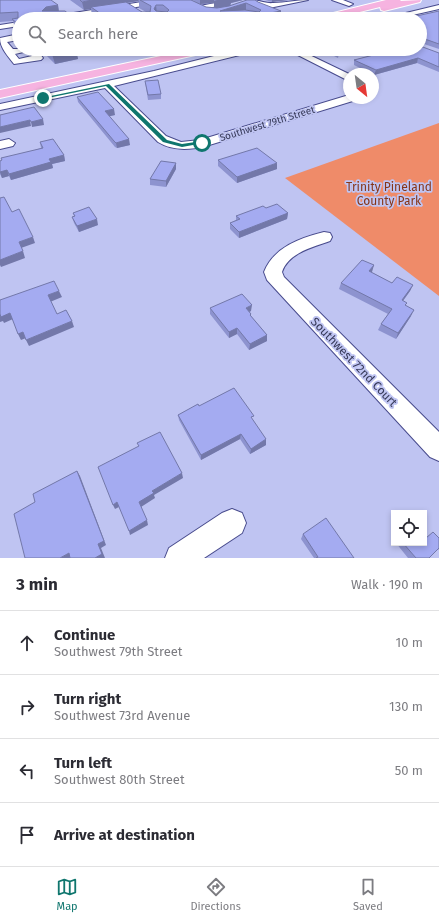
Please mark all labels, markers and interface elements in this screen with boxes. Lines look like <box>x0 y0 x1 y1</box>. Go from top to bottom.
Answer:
search box <box>12 12 427 56</box>
icon: search <box>26 23 48 45</box>
text: Search here <box>58 25 138 43</box>
north arrow <box>343 68 379 104</box>
route end <box>34 89 52 107</box>
street label: Southwest 79th Street <box>218 104 317 144</box>
route start <box>193 134 211 152</box>
park label: Trinity Pineland County Park <box>346 180 432 208</box>
street label: Southwest 72nd Court <box>308 315 401 410</box>
map controls <box>391 510 427 546</box>
button: locate <box>391 510 427 546</box>
text: 3 min <box>16 574 58 595</box>
text: Walk · 190 m <box>351 577 423 592</box>
text: Continue <box>54 626 115 644</box>
icon: ahead <box>16 632 38 654</box>
text: 10 m <box>396 635 423 650</box>
text: Southwest 79th Street <box>54 644 183 659</box>
text: Turn right <box>54 690 121 708</box>
icon: right <box>16 696 38 718</box>
text: 130 m <box>389 699 423 714</box>
text: Southwest 73rd Avenue <box>54 708 190 723</box>
text: Turn left <box>54 754 112 772</box>
icon: left <box>16 760 38 782</box>
text: 50 m <box>395 763 423 778</box>
text: Southwest 80th Street <box>54 772 185 787</box>
icon: arrive <box>16 824 38 846</box>
text: Arrive at destination <box>54 826 195 844</box>
tab: Map <box>56 876 78 913</box>
tab: Directions <box>190 876 241 913</box>
tab: Saved <box>353 876 383 913</box>

